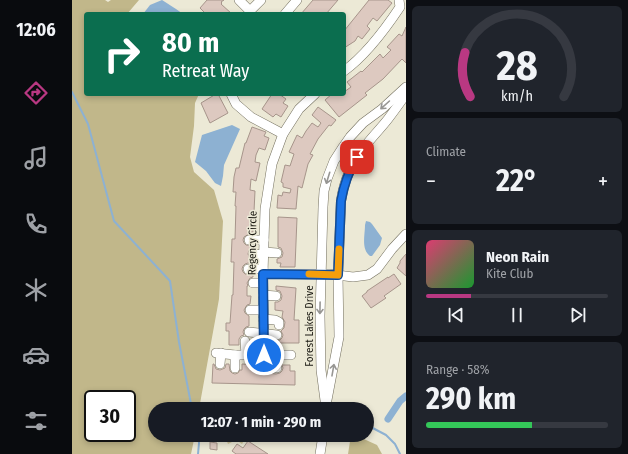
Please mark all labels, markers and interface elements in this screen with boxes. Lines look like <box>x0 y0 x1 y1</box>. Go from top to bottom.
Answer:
text: 12:06 <box>16 19 56 41</box>
text: 80 m <box>162 26 219 59</box>
icon: right <box>96 28 148 80</box>
text: 28 <box>495 41 538 91</box>
text: Retreat Way <box>162 60 249 82</box>
icon: directions <box>22 79 50 107</box>
text: km/h <box>501 88 533 105</box>
one-way arrow <box>380 101 390 110</box>
pin <box>340 140 374 174</box>
icon: music <box>22 144 50 172</box>
text: Climate <box>426 144 466 159</box>
icon: arrive <box>346 146 368 168</box>
text: 22° <box>496 163 538 199</box>
text: − <box>426 168 436 195</box>
text: + <box>598 168 608 195</box>
one-way arrow <box>324 172 331 185</box>
icon: phone <box>22 210 50 238</box>
street label: Regency Circle <box>245 211 260 275</box>
text: Neon Rain <box>486 248 549 266</box>
text: Kite Club <box>486 266 533 281</box>
icon: climate <box>22 276 50 304</box>
street label: Forest Lakes Drive <box>303 285 316 367</box>
one-way arrow <box>317 301 324 314</box>
icon: previous <box>445 304 467 326</box>
icon: pause <box>506 304 528 326</box>
icon: next <box>567 304 589 326</box>
position arrow <box>243 334 285 376</box>
icon: car <box>22 341 50 369</box>
text: Range · 58% <box>426 362 490 377</box>
one-way arrow <box>329 364 337 377</box>
text: 290 km <box>426 381 516 417</box>
speed limit sign: 30 <box>84 390 136 442</box>
icon: filters <box>22 407 50 435</box>
text: 12:07 · 1 min · 290 m <box>201 413 321 431</box>

